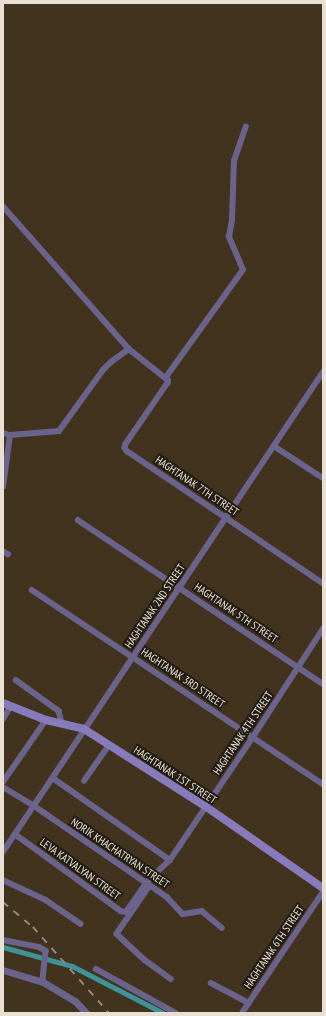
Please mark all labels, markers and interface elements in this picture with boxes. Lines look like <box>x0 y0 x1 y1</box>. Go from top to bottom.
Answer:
street label: HAGHTANAK 7TH STREET <box>153 453 241 519</box>
street label: HAGHTANAK 2ND STREET <box>122 561 188 651</box>
street label: HAGHTANAK 5TH STREET <box>192 580 280 646</box>
street label: HAGHTANAK 3RD STREET <box>139 645 227 711</box>
street label: HAGHTANAK 4TH STREET <box>210 689 276 777</box>
street label: HAGHTANAK 1ST STREET <box>131 743 219 807</box>
street label: NORIK KHACHATRYAN STREET <box>68 815 172 891</box>
street label: LEVA KATVALYAN STREET <box>37 835 123 903</box>
street label: HAGHTANAK 6TH STREET <box>241 903 307 991</box>

